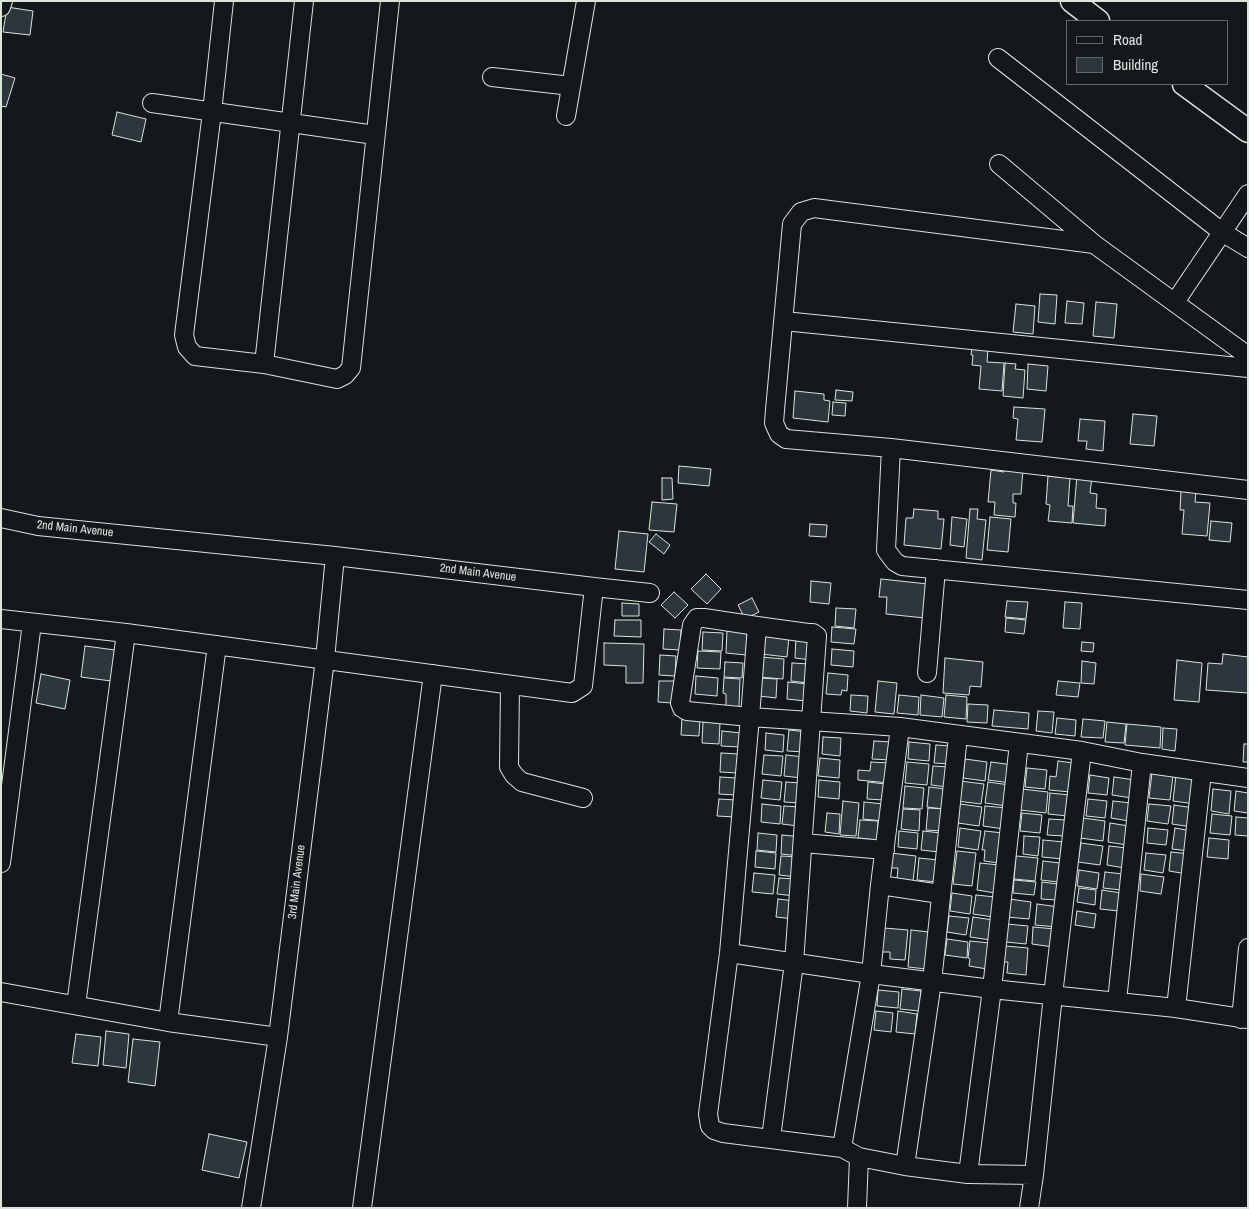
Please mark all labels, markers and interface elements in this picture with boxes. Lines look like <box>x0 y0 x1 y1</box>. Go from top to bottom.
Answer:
legend <box>1066 20 1229 85</box>
text: Road <box>1113 29 1142 50</box>
text: Building <box>1113 54 1158 75</box>
street label: 2nd Main Avenue <box>36 518 114 540</box>
street label: 2nd Main Avenue <box>439 561 517 585</box>
street label: 3rd Main Avenue <box>285 844 309 920</box>

